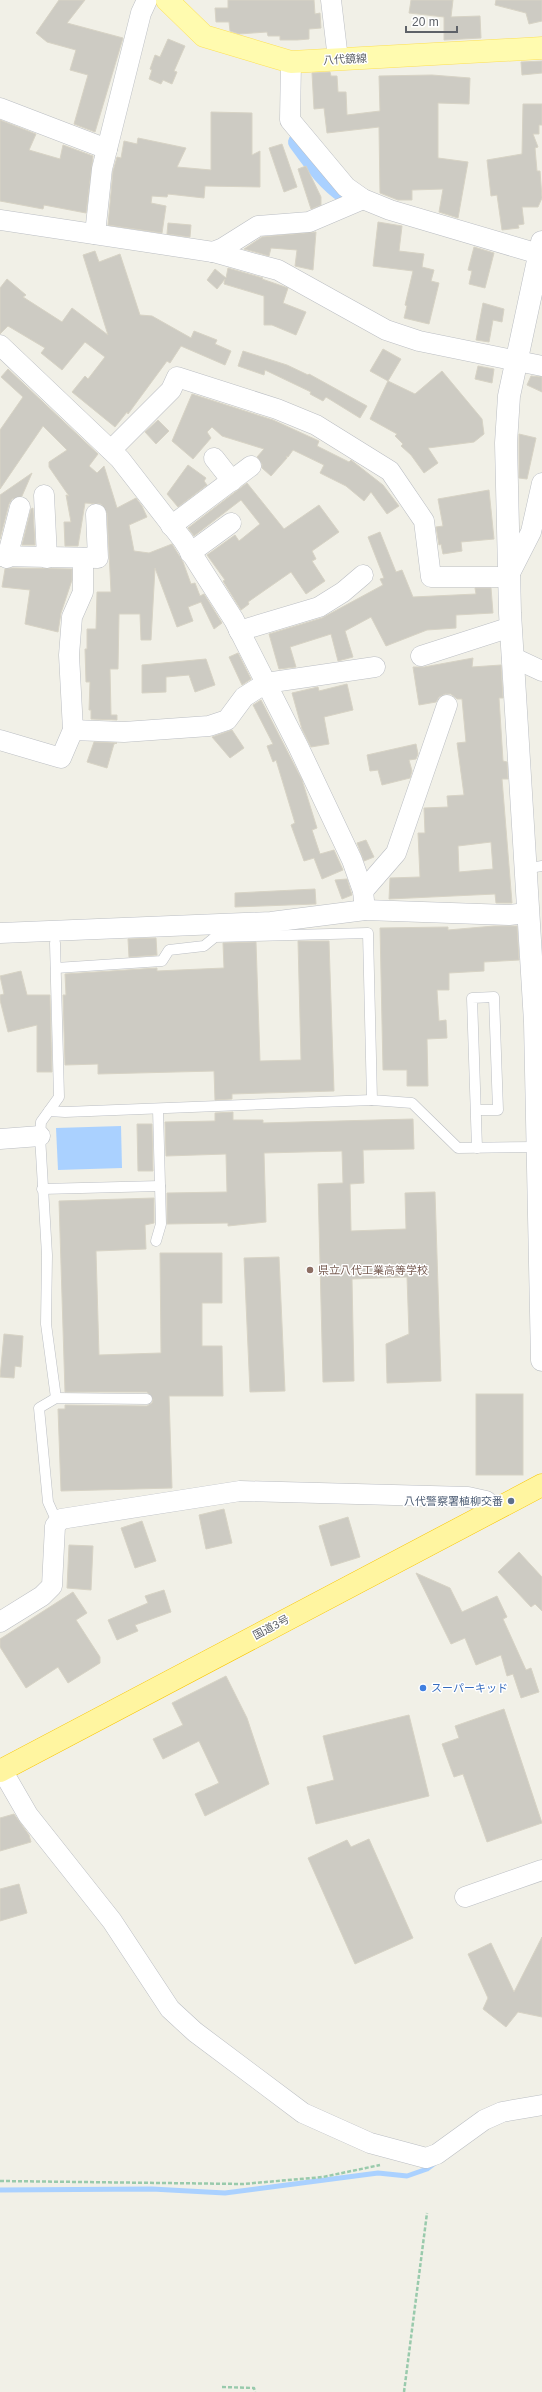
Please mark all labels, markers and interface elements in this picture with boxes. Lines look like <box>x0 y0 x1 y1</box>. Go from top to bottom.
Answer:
scale bar <box>406 8 457 34</box>
text: 20 m <box>412 15 439 29</box>
street label: 八代鏡線 <box>323 52 367 66</box>
place label: 県立八代工業高等学校 <box>318 1264 428 1276</box>
marker: 県立八代工業高等学校 <box>305 1265 315 1275</box>
place label: 八代警察署植柳交番 <box>404 1495 503 1507</box>
marker: 八代警察署植柳交番 <box>506 1496 516 1506</box>
street label: 国道3号 <box>251 1613 291 1641</box>
place label: スーパーキッド <box>431 1682 508 1694</box>
marker: スーパーキッド <box>418 1683 428 1693</box>

